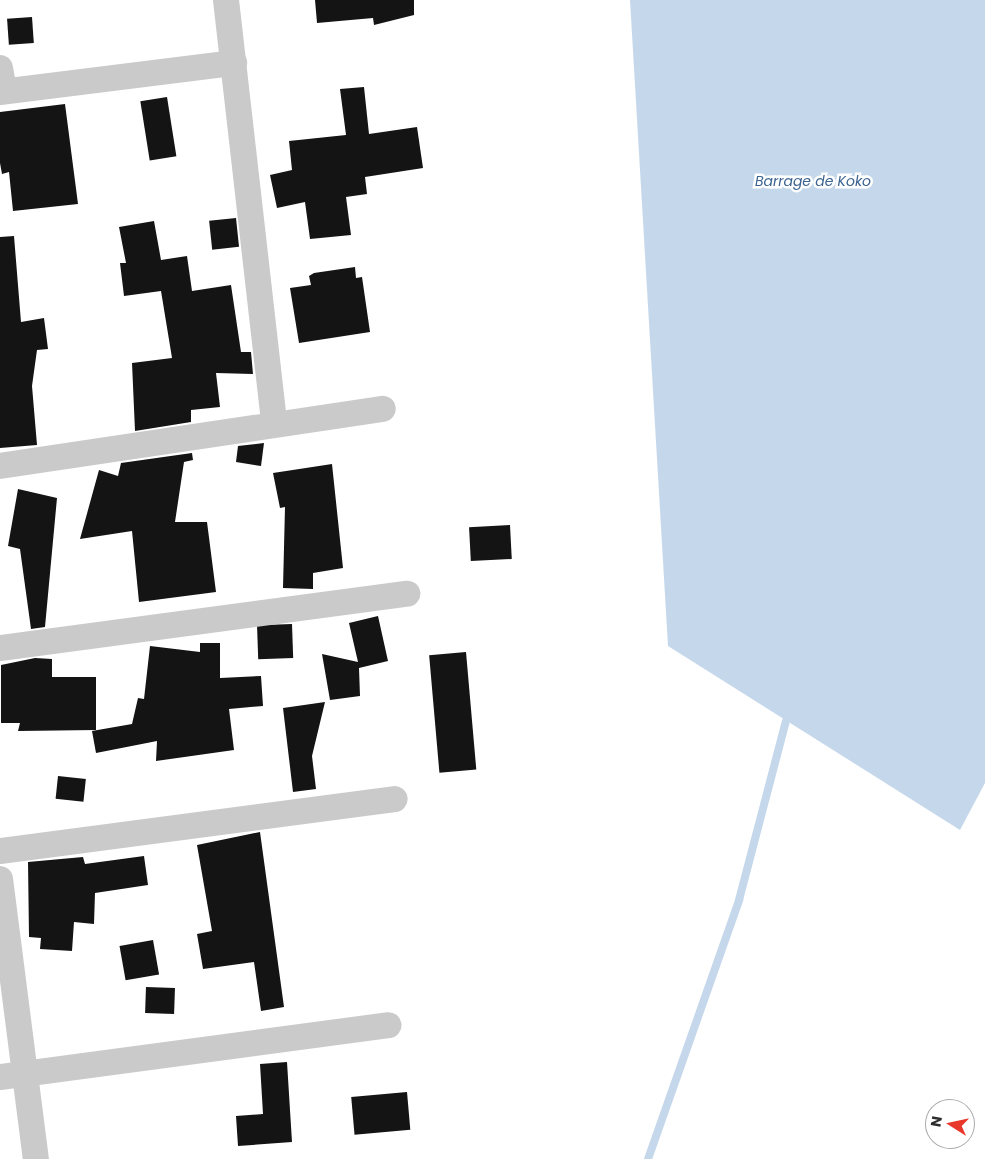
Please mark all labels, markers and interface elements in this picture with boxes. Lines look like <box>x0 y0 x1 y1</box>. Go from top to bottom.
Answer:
water label: Barrage de Koko <box>755 173 871 189</box>
north arrow <box>925 1099 975 1149</box>
text: N <box>925 1115 947 1128</box>

